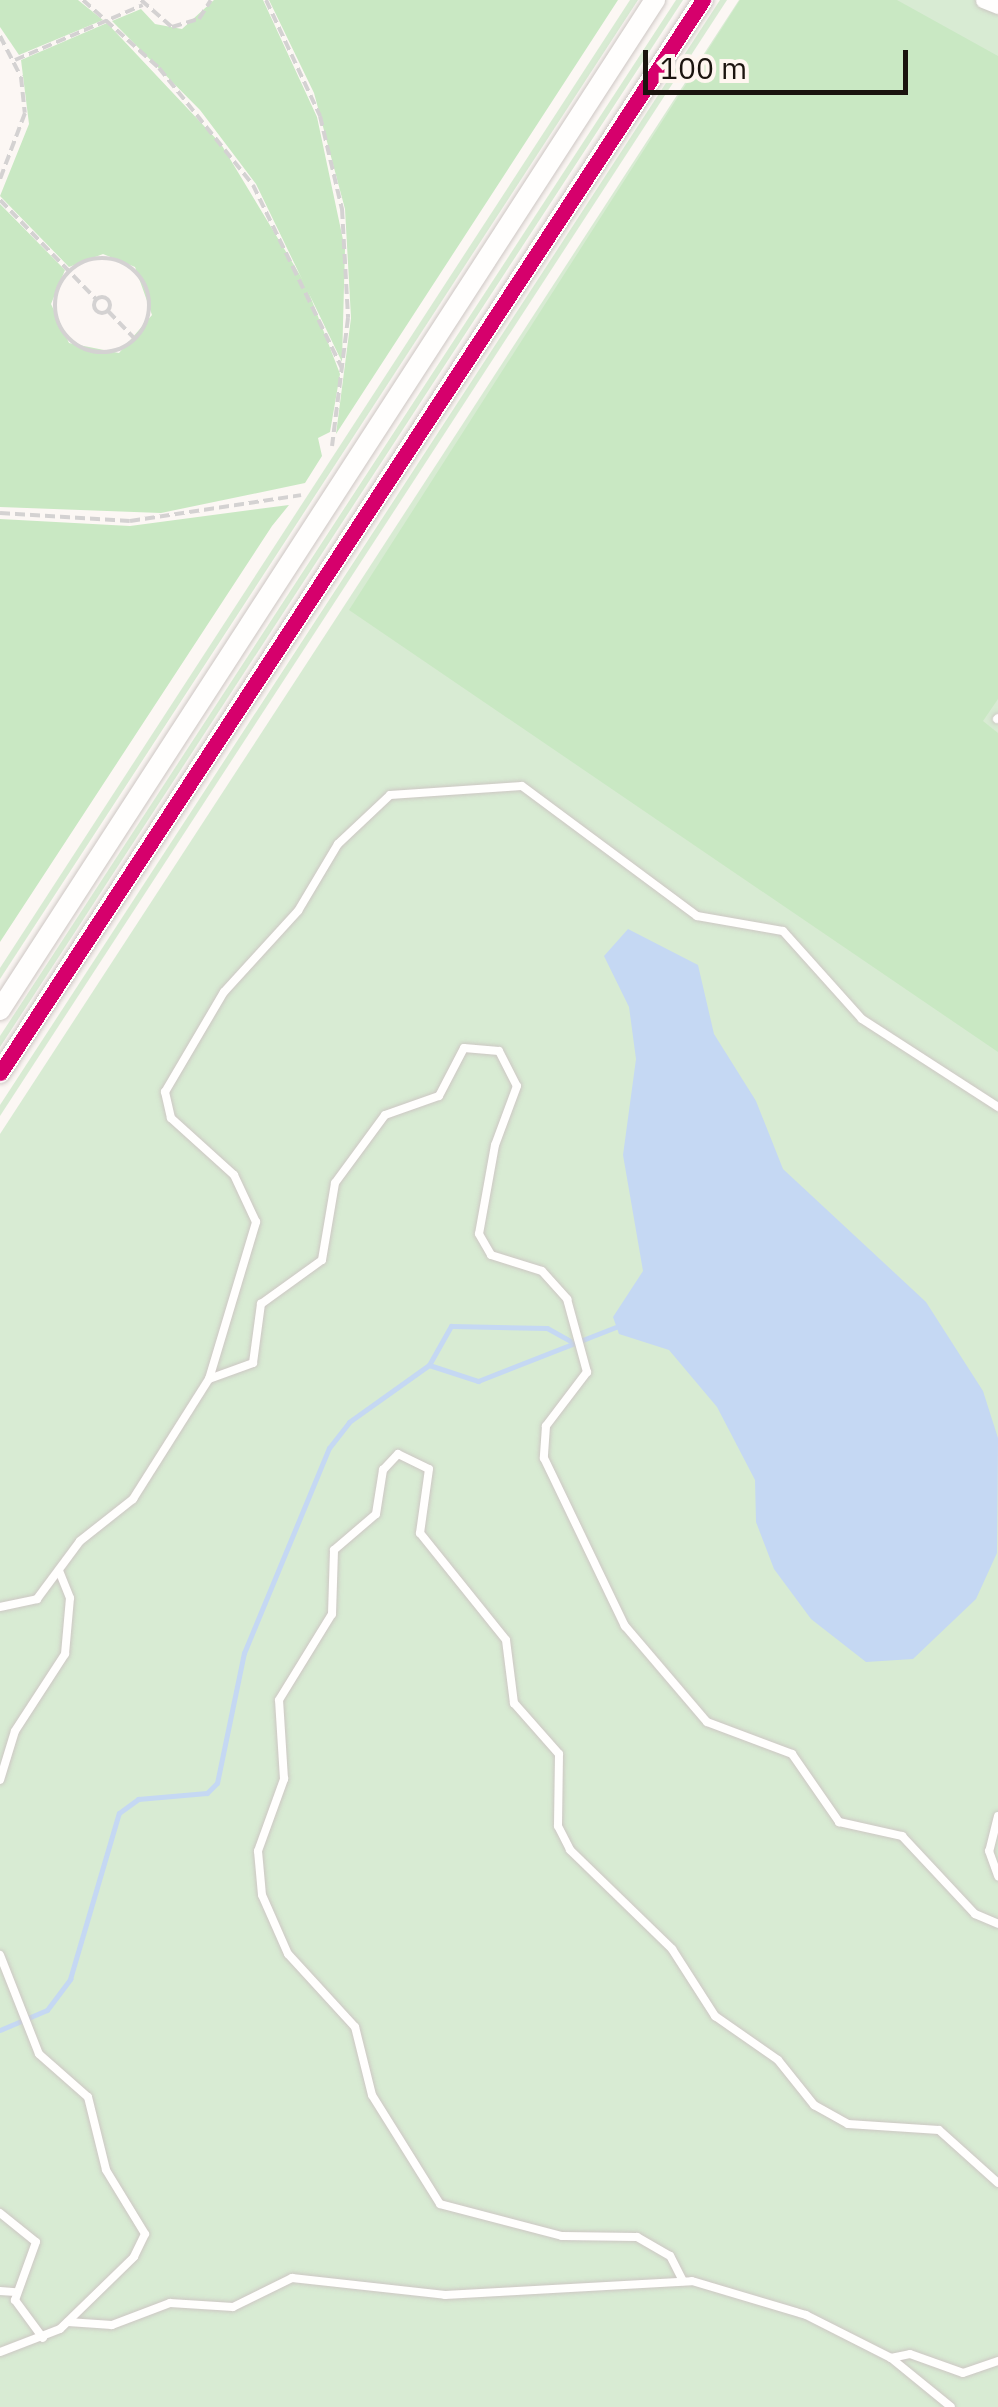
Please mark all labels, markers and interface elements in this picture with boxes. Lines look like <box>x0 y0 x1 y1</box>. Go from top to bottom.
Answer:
scale bar <box>648 30 913 92</box>
text: 100 m <box>660 48 747 87</box>

